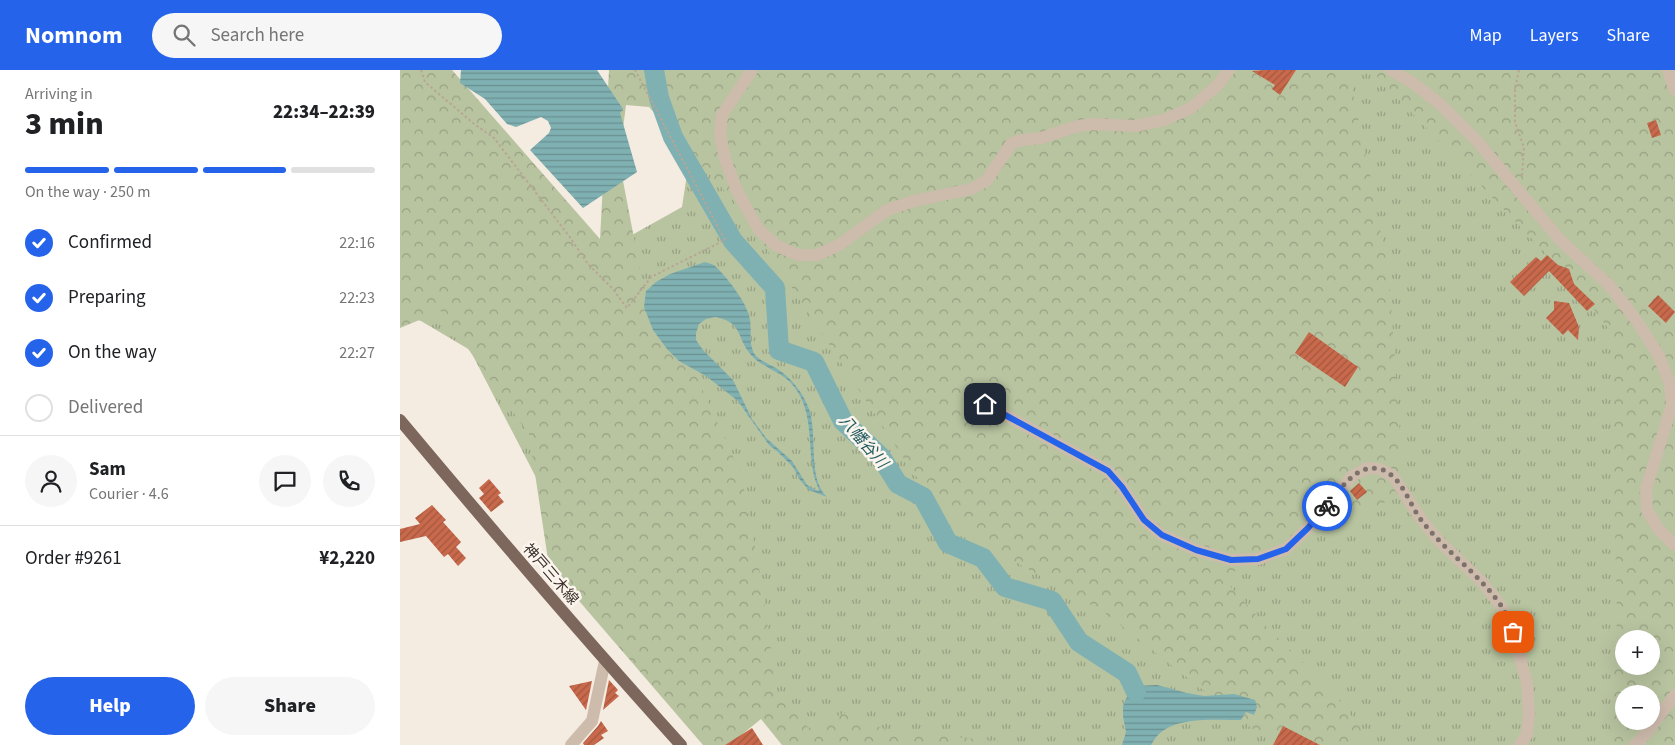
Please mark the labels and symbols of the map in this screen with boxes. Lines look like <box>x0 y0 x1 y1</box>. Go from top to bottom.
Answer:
pin <box>964 383 1006 425</box>
water label: 八幡谷川 <box>834 410 894 475</box>
courier <box>1302 481 1352 531</box>
street label: 神戸三木線 <box>518 539 583 610</box>
pin <box>1492 611 1534 653</box>

